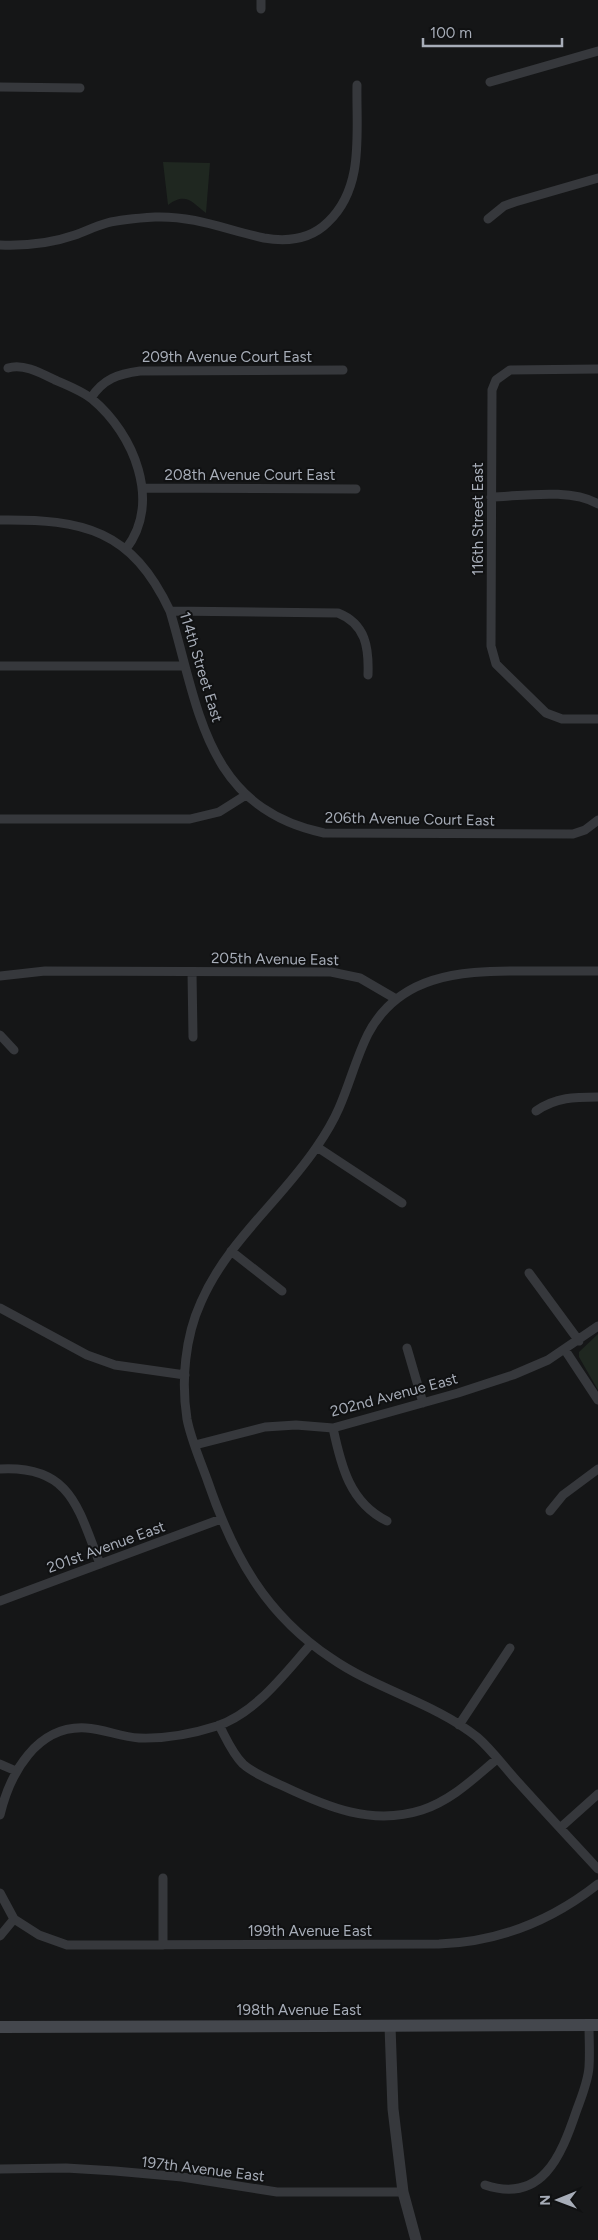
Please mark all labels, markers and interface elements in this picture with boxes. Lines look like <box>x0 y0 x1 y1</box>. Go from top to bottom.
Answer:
scale bar <box>423 15 562 47</box>
text: 100 m <box>430 24 472 42</box>
street label: 209th Avenue Court East <box>142 348 312 366</box>
street label: 116th Street East <box>469 462 487 576</box>
street label: 208th Avenue Court East <box>165 466 336 484</box>
street label: 114th Street East <box>176 610 226 725</box>
street label: 206th Avenue Court East <box>325 809 496 829</box>
street label: 205th Avenue East <box>211 949 339 969</box>
street label: 202nd Avenue East <box>328 1369 460 1421</box>
street label: 201st Avenue East <box>45 1517 168 1577</box>
street label: 199th Avenue East <box>248 1922 373 1940</box>
street label: 198th Avenue East <box>236 2001 362 2019</box>
street label: 197th Avenue East <box>140 2153 266 2186</box>
north arrow <box>533 2175 583 2225</box>
text: N <box>537 2195 554 2206</box>

